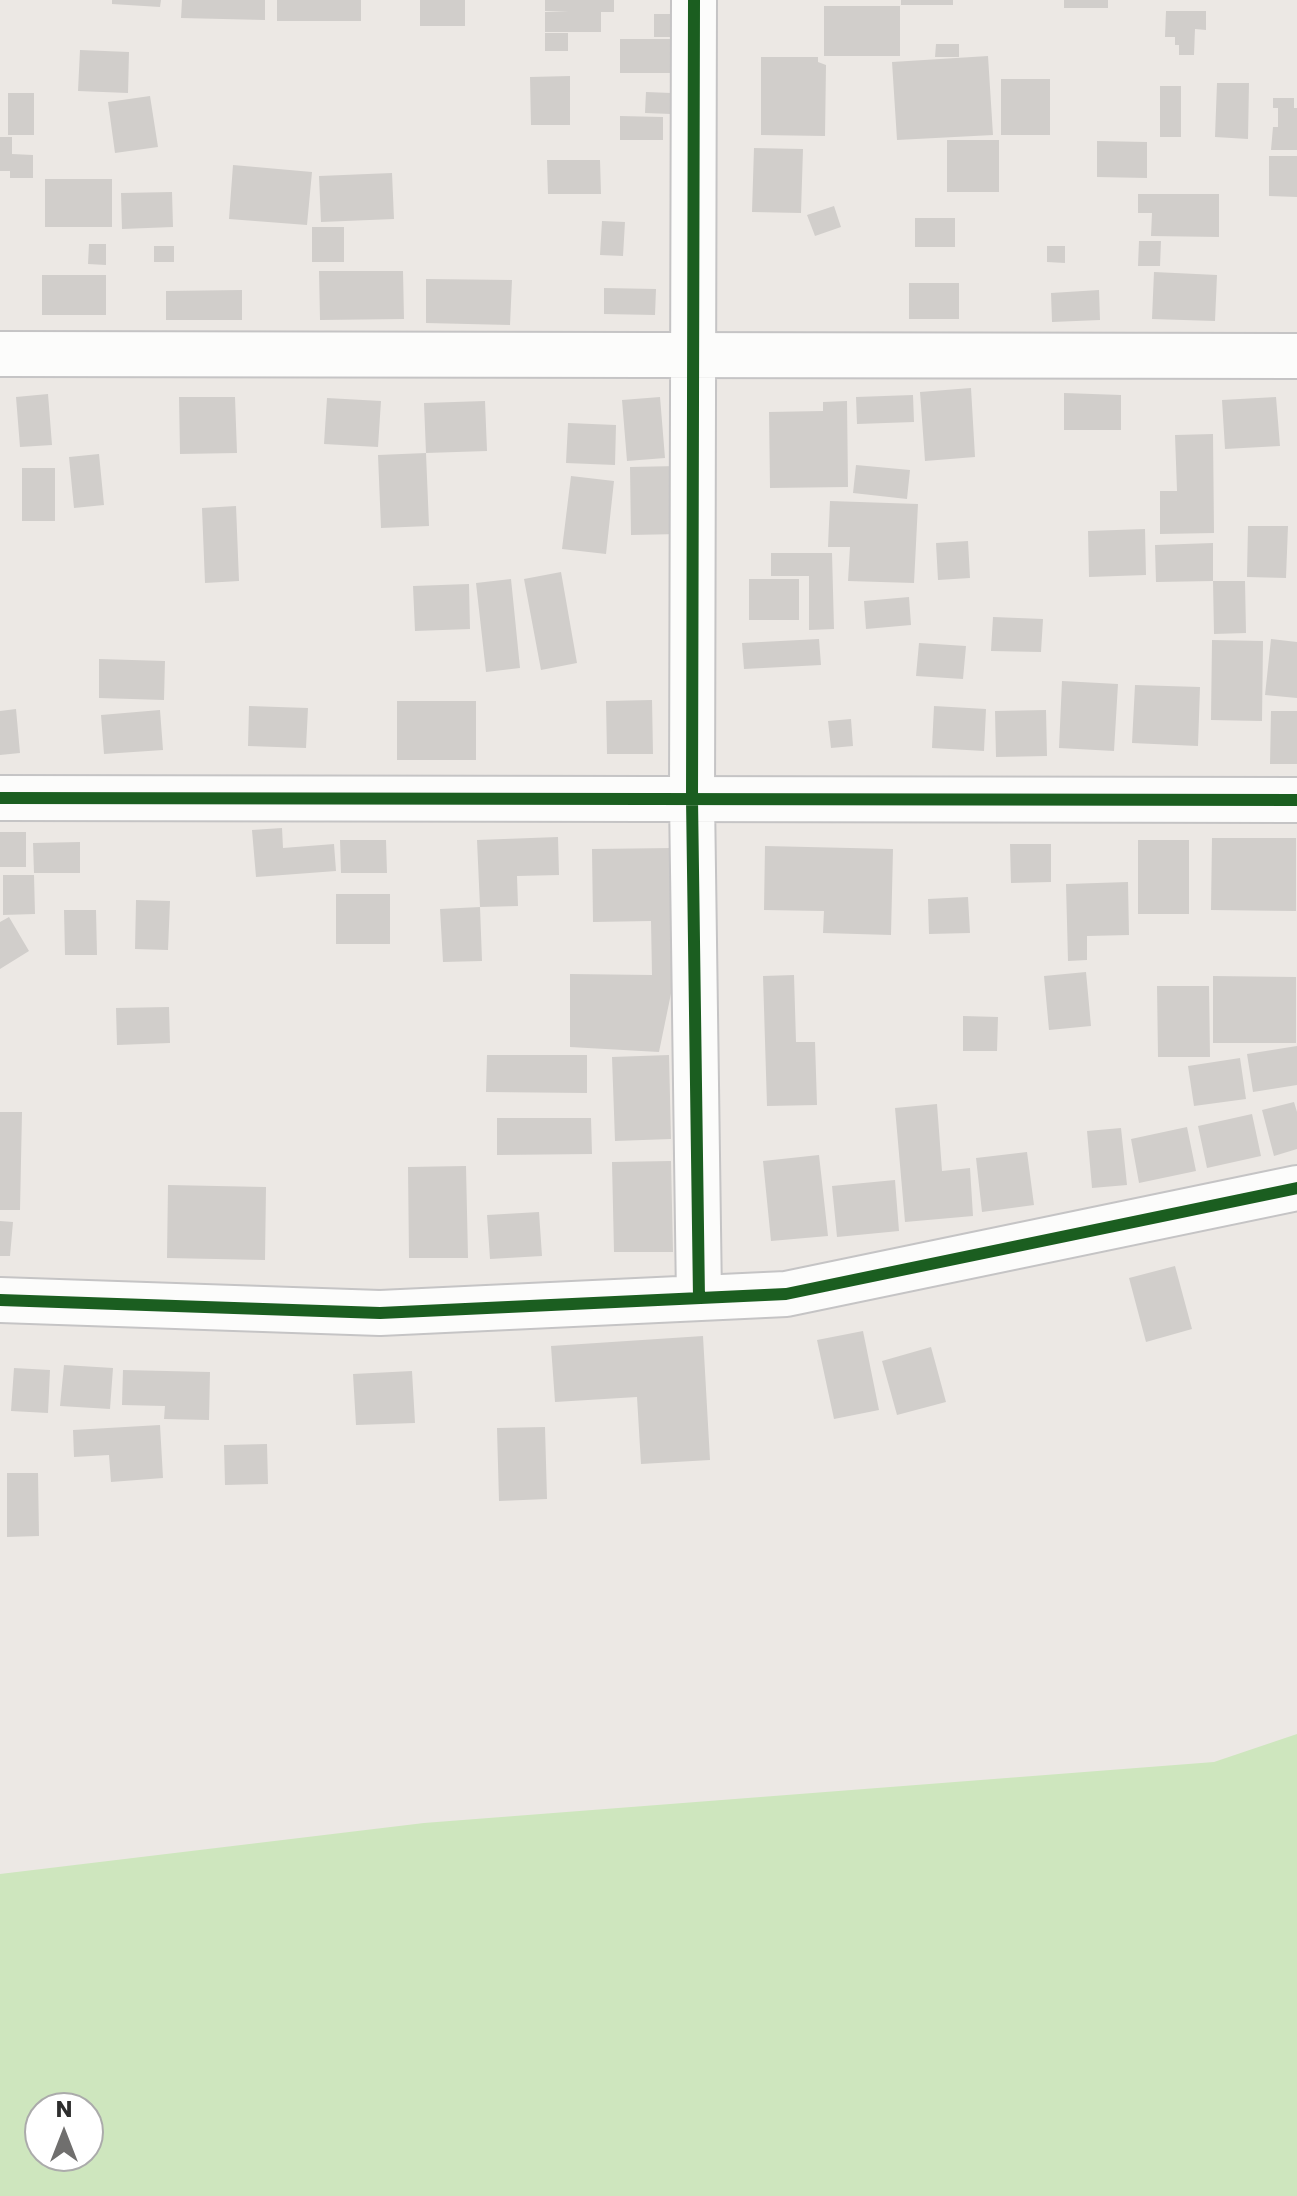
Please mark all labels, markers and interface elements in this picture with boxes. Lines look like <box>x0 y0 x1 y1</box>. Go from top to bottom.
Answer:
north arrow <box>24 2092 104 2172</box>
text: N <box>56 2094 72 2125</box>

